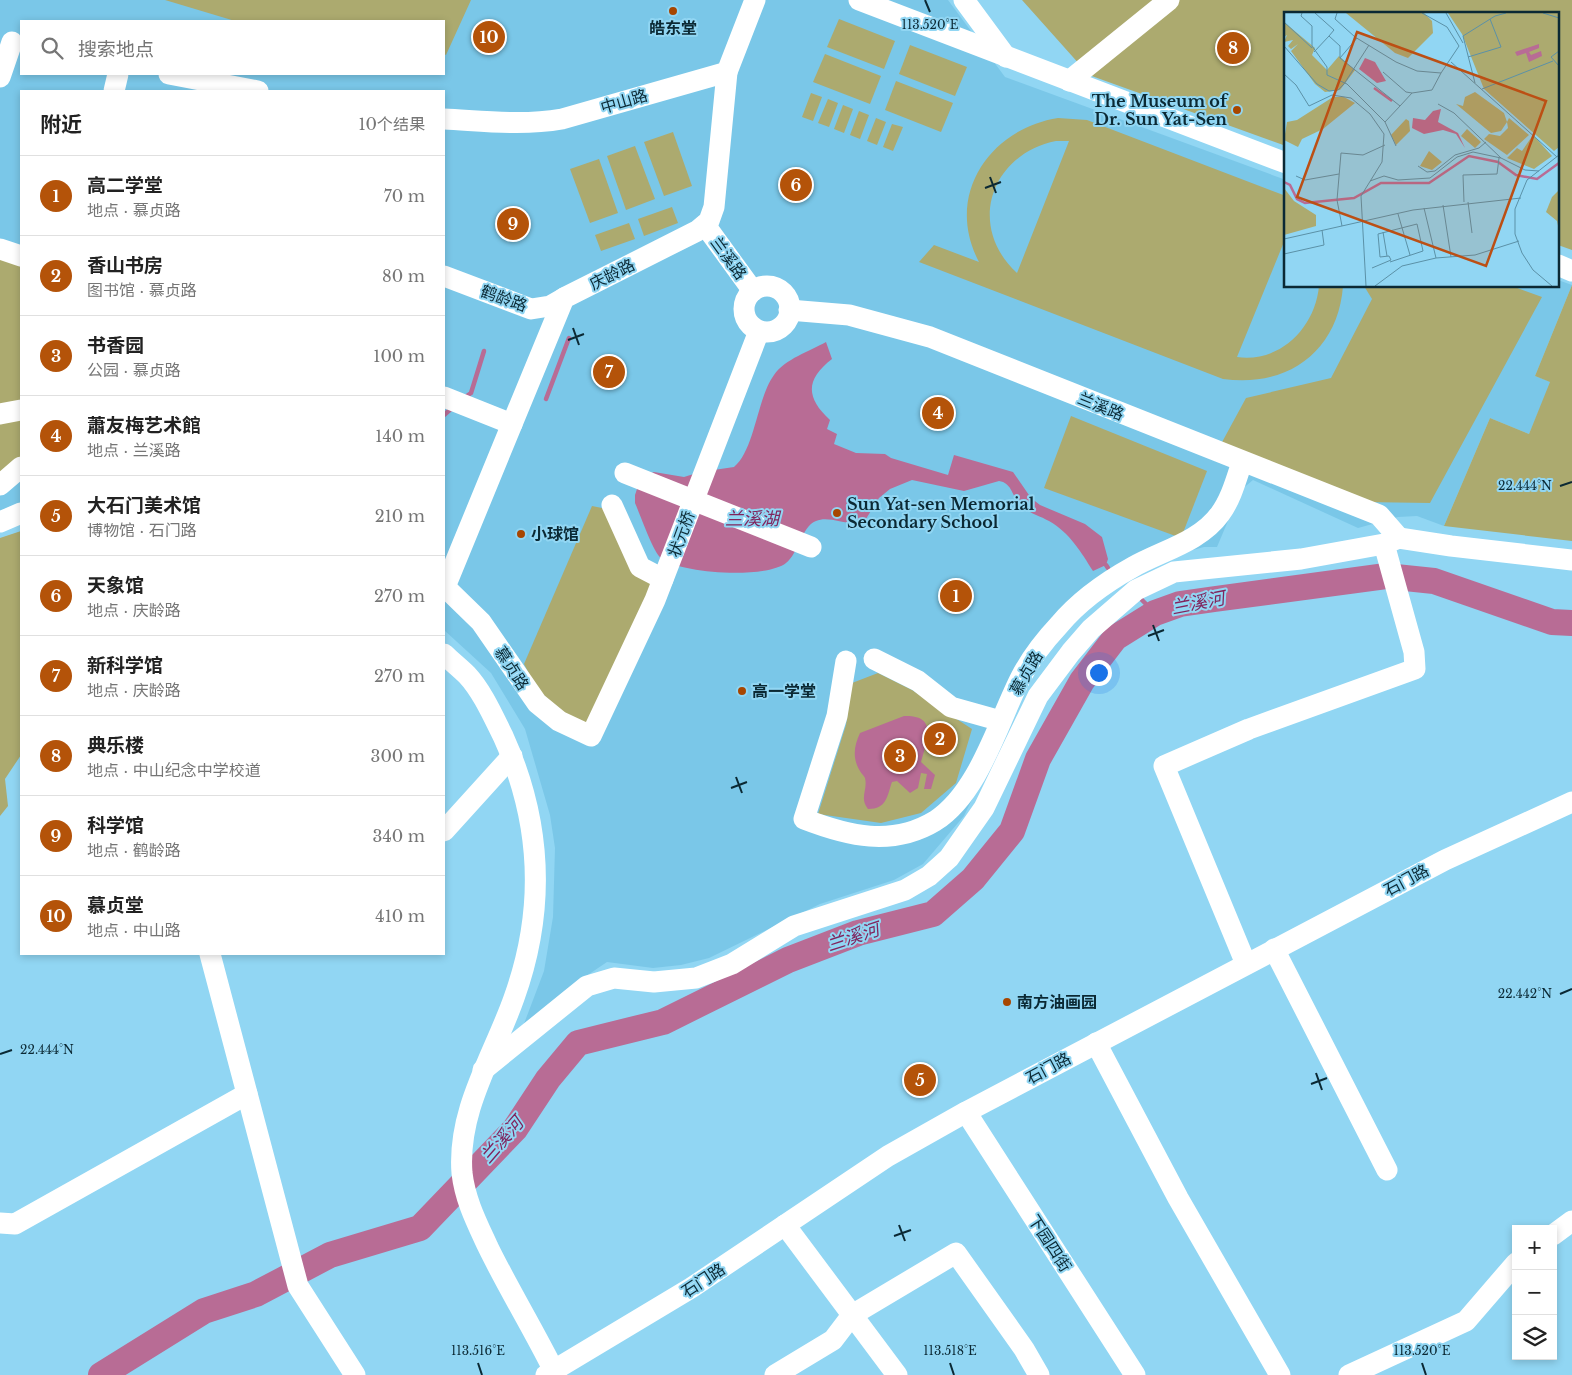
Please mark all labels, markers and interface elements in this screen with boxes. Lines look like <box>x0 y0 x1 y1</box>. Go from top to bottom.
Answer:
marker: 皓东堂 <box>667 5 679 17</box>
inset map <box>1284 12 1560 288</box>
text: 113.520°E <box>902 17 959 32</box>
pin: 10 <box>473 18 505 56</box>
place label: 皓东堂 <box>649 18 697 38</box>
search box <box>20 20 445 75</box>
pin: 8 <box>1217 29 1249 67</box>
icon: search <box>38 34 66 62</box>
text: 搜索地点 <box>78 38 154 61</box>
street label: 中山路 <box>598 85 650 117</box>
place label: The Museum of Dr. Sun Yat-Sen <box>1092 91 1229 129</box>
marker: The Museum of Dr. Sun Yat-Sen <box>1231 104 1243 116</box>
text: 附近 <box>40 112 82 138</box>
text: 10个结果 <box>358 114 425 134</box>
pin: 6 <box>780 166 812 204</box>
text: 高二学堂 <box>87 174 163 197</box>
text: 1 <box>53 186 59 206</box>
text: 70 m <box>384 186 425 206</box>
text: 地点 · 慕贞路 <box>87 200 181 220</box>
pin: 9 <box>497 205 529 243</box>
street label: 兰溪路 <box>707 233 751 283</box>
text: 香山书房 <box>87 254 163 277</box>
street label: 庆龄路 <box>586 254 638 294</box>
text: 2 <box>51 266 61 286</box>
text: 80 m <box>382 266 425 286</box>
text: 图书馆 · 慕贞路 <box>87 280 197 300</box>
street label: 鹤龄路 <box>478 280 530 316</box>
text: 书香园 <box>87 334 144 357</box>
text: 3 <box>51 346 61 366</box>
text: 100 m <box>373 346 425 366</box>
pin: 7 <box>593 353 625 391</box>
text: 公园 · 慕贞路 <box>87 360 181 380</box>
street label: 兰溪路 <box>1075 388 1127 424</box>
pin: 4 <box>922 394 954 432</box>
text: 蕭友梅艺术館 <box>87 414 201 437</box>
text: 4 <box>51 426 61 446</box>
text: 140 m <box>375 426 425 446</box>
text: 地点 · 兰溪路 <box>87 440 181 460</box>
text: 22.444°N <box>1498 478 1552 493</box>
text: 大石门美术馆 <box>87 494 201 517</box>
place label: Sun Yat-sen Memorial Secondary School <box>847 494 1035 532</box>
text: 5 <box>51 506 61 526</box>
text: 210 m <box>375 506 425 526</box>
marker: Sun Yat-sen Memorial Secondary School <box>831 507 843 519</box>
street label: 状元桥 <box>663 508 699 560</box>
water label: 兰溪湖 <box>725 508 782 530</box>
text: 博物馆 · 石门路 <box>87 520 197 540</box>
place label: 小球馆 <box>531 524 579 544</box>
marker: 小球馆 <box>515 528 527 540</box>
text: 天象馆 <box>87 574 144 597</box>
pin: 1 <box>940 577 972 615</box>
text: 6 <box>51 586 61 606</box>
text: 270 m <box>374 586 425 606</box>
water label: 兰溪河 <box>1169 586 1230 619</box>
text: 地点 · 庆龄路 <box>87 600 181 620</box>
street label: 慕贞路 <box>491 642 533 694</box>
street label: 慕贞路 <box>1005 647 1047 699</box>
text: 新科学馆 <box>87 654 163 677</box>
your location <box>1086 660 1112 686</box>
text: 7 <box>52 666 60 686</box>
text: 270 m <box>374 666 425 686</box>
text: 地点 · 庆龄路 <box>87 680 181 700</box>
place label: 高一学堂 <box>752 681 816 701</box>
marker: 高一学堂 <box>736 685 748 697</box>
pin: 2 <box>924 720 956 758</box>
text: 典乐楼 <box>87 734 144 757</box>
pin: 3 <box>884 737 916 775</box>
text: 8 <box>51 746 61 766</box>
text: 300 m <box>371 746 425 766</box>
text: 地点 · 中山纪念中学校道 <box>87 760 261 780</box>
text: 科学馆 <box>87 814 144 837</box>
text: 9 <box>51 826 61 846</box>
text: 340 m <box>373 826 425 846</box>
text: 地点 · 鹤龄路 <box>87 840 181 860</box>
street label: 石门路 <box>1380 860 1432 900</box>
text: 慕贞堂 <box>87 894 144 917</box>
text: 10 <box>46 906 66 926</box>
text: 410 m <box>375 906 425 926</box>
water label: 兰溪河 <box>824 917 885 956</box>
text: 地点 · 中山路 <box>87 920 181 940</box>
text: 22.442°N <box>1498 986 1552 1001</box>
place label: 南方油画园 <box>1017 992 1097 1012</box>
marker: 南方油画园 <box>1001 996 1013 1008</box>
text: 22.444°N <box>20 1042 74 1057</box>
street label: 石门路 <box>1022 1048 1074 1088</box>
pin: 5 <box>904 1061 936 1099</box>
water label: 兰溪河 <box>476 1110 530 1168</box>
street label: 下园四街 <box>1024 1211 1076 1275</box>
map controls <box>1512 1225 1557 1360</box>
button: + <box>1512 1225 1557 1270</box>
street label: 石门路 <box>677 1259 729 1301</box>
button: − <box>1512 1270 1557 1315</box>
button: layers <box>1512 1315 1557 1360</box>
text: 113.516°E <box>451 1343 505 1358</box>
text: 113.518°E <box>923 1343 977 1358</box>
text: 113.520°E <box>1394 1343 1451 1358</box>

